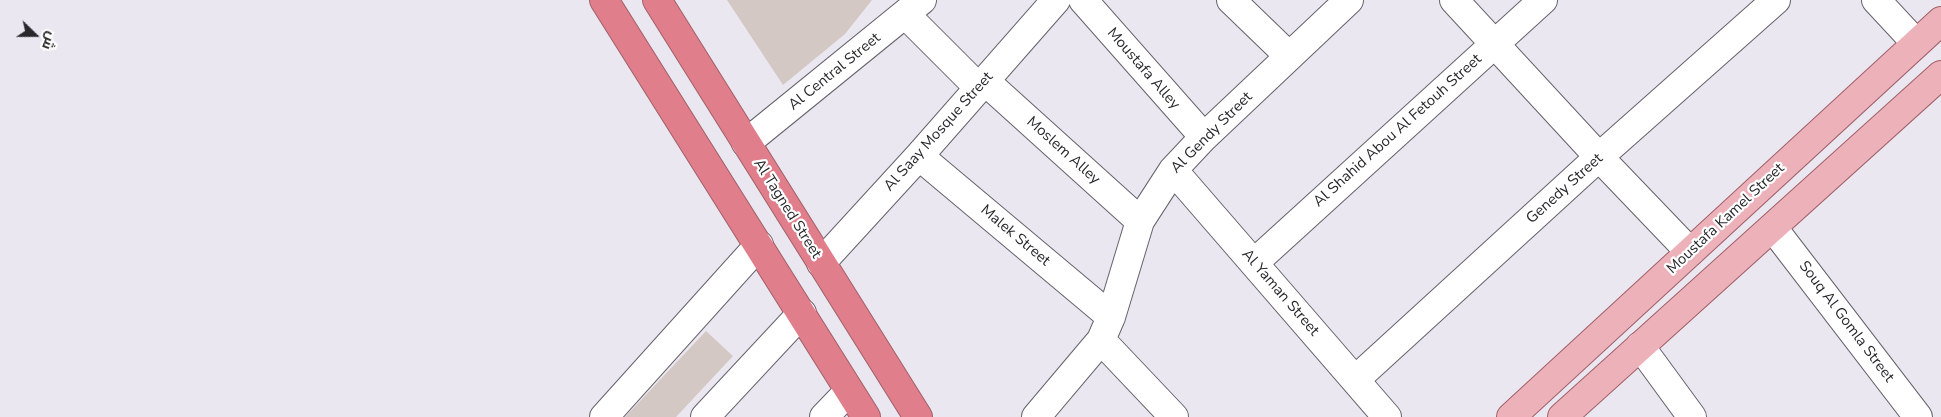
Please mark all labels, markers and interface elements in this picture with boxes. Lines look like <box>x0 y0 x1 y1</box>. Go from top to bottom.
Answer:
north arrow <box>10 10 60 60</box>
street label: Moustafa Alley <box>1103 25 1183 113</box>
text: ش <box>37 29 62 53</box>
street label: Al Central Street <box>785 29 885 115</box>
street label: Al Shahid Abou Al Fetouh Street <box>1310 51 1486 211</box>
street label: Al Saay Mosque Street <box>881 69 997 195</box>
street label: Al Gendy Street <box>1168 89 1256 177</box>
street label: Moslem Alley <box>1023 113 1103 189</box>
street label: Genedy Street <box>1523 150 1607 228</box>
street label: Al Tagned Street <box>749 156 825 262</box>
street label: Moustafa Kamel Street <box>1664 160 1788 278</box>
street label: Malek Street <box>977 202 1053 270</box>
street label: Al Yaman Street <box>1237 246 1323 340</box>
street label: Souq Al Gomla Street <box>1795 258 1897 386</box>

